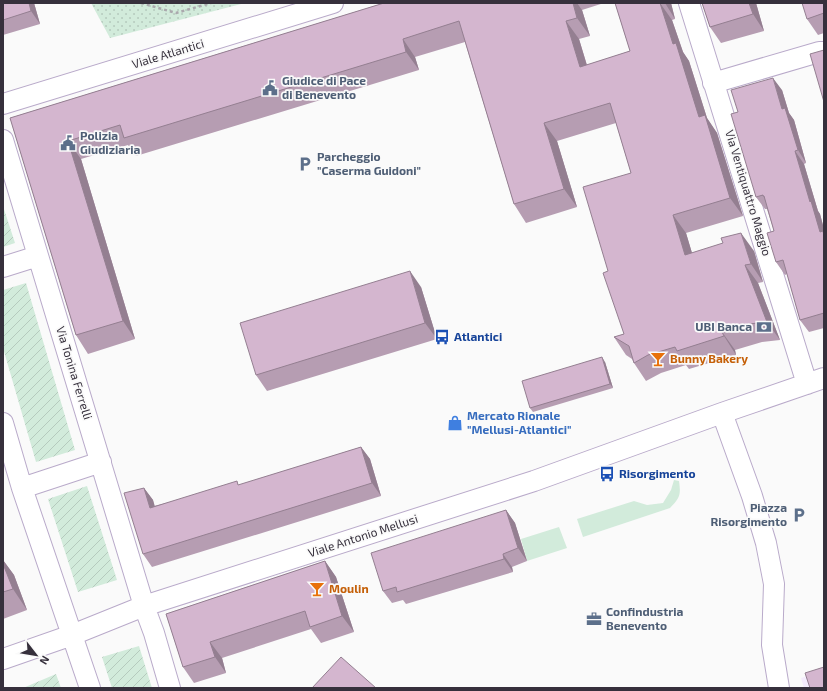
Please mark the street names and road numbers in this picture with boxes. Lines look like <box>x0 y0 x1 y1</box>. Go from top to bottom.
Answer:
street label: Viale Atlantici <box>130 35 205 71</box>
street label: Via Ventiquattro Maggio <box>723 128 775 258</box>
street label: Via Tonina Ferrelli <box>54 324 96 421</box>
street label: Viale Antonio Mellusi <box>306 511 419 559</box>

